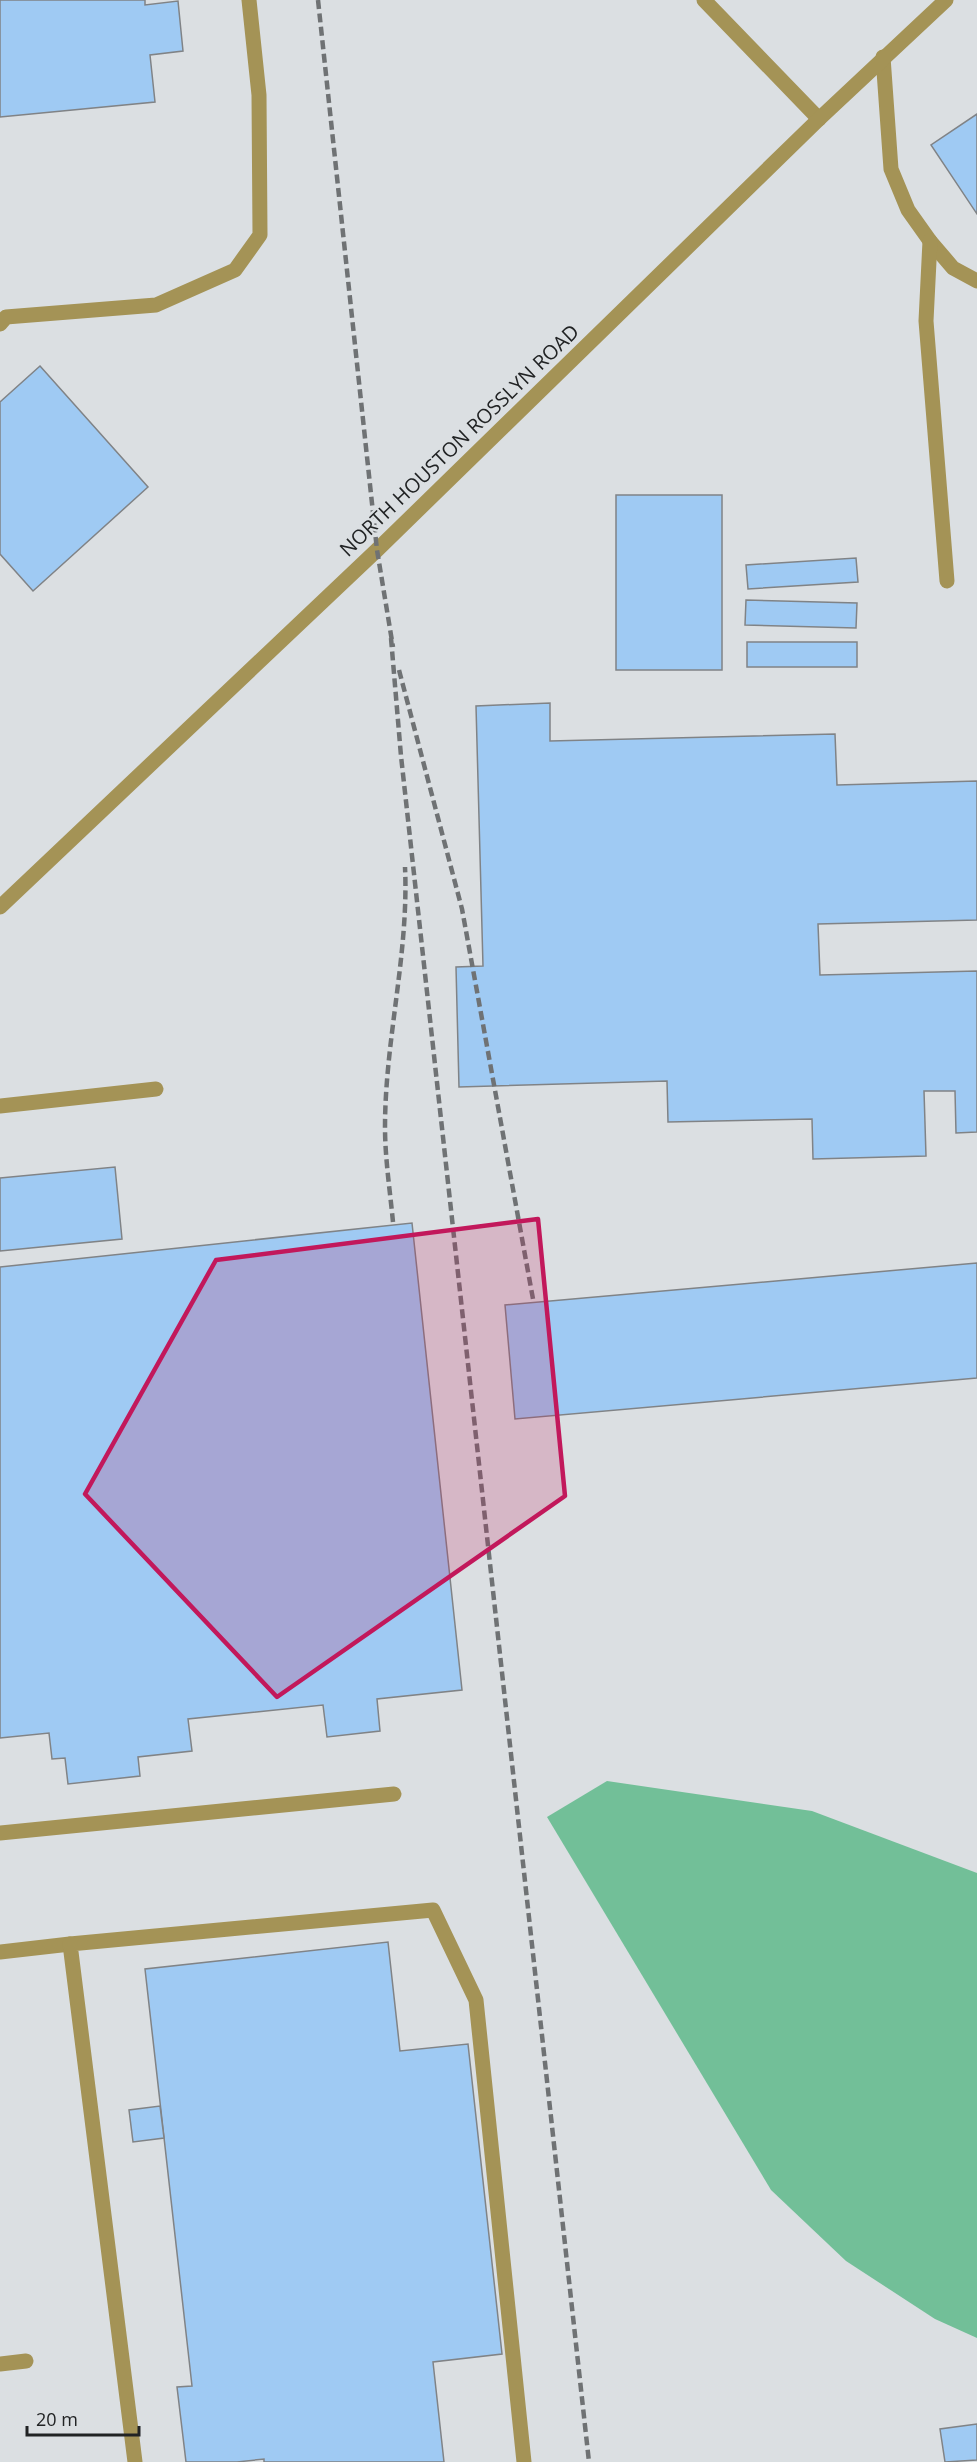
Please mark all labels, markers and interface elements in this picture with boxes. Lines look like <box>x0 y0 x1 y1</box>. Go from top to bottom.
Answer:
street label: NORTH HOUSTON ROSSLYN ROAD <box>333 318 585 562</box>
scale bar <box>27 2399 140 2437</box>
text: 20 m <box>36 2407 78 2431</box>

